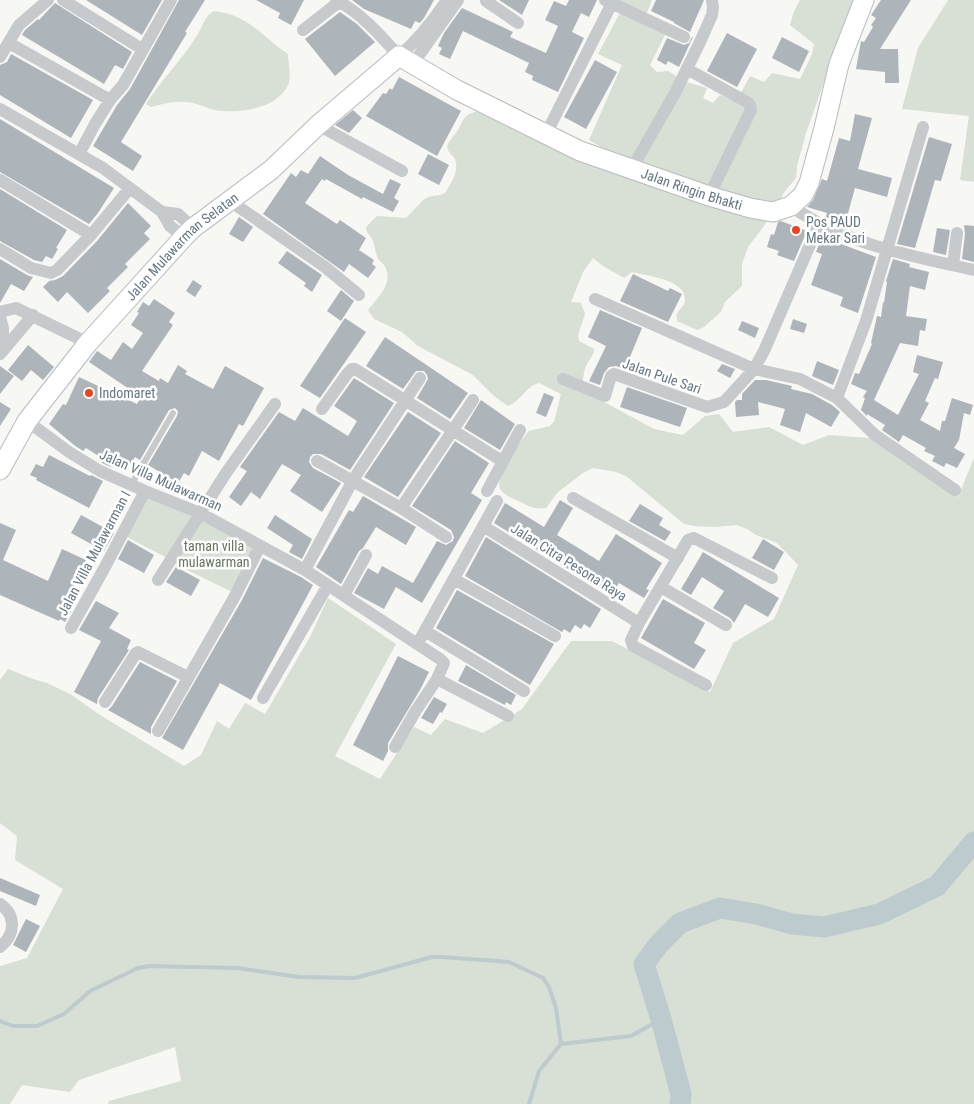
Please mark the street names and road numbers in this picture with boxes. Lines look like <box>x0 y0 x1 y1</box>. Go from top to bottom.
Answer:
street label: Jalan Ringin Bhakti <box>639 165 744 213</box>
street label: Jalan Mulawarman Selatan <box>123 189 241 304</box>
street label: Jalan Pule Sari <box>620 355 704 397</box>
street label: Jalan Villa Mulawarman <box>97 446 225 514</box>
street label: Jalan Villa Mulawarman I <box>54 488 134 618</box>
street label: Jalan Citra Pesona Raya <box>508 520 630 604</box>

